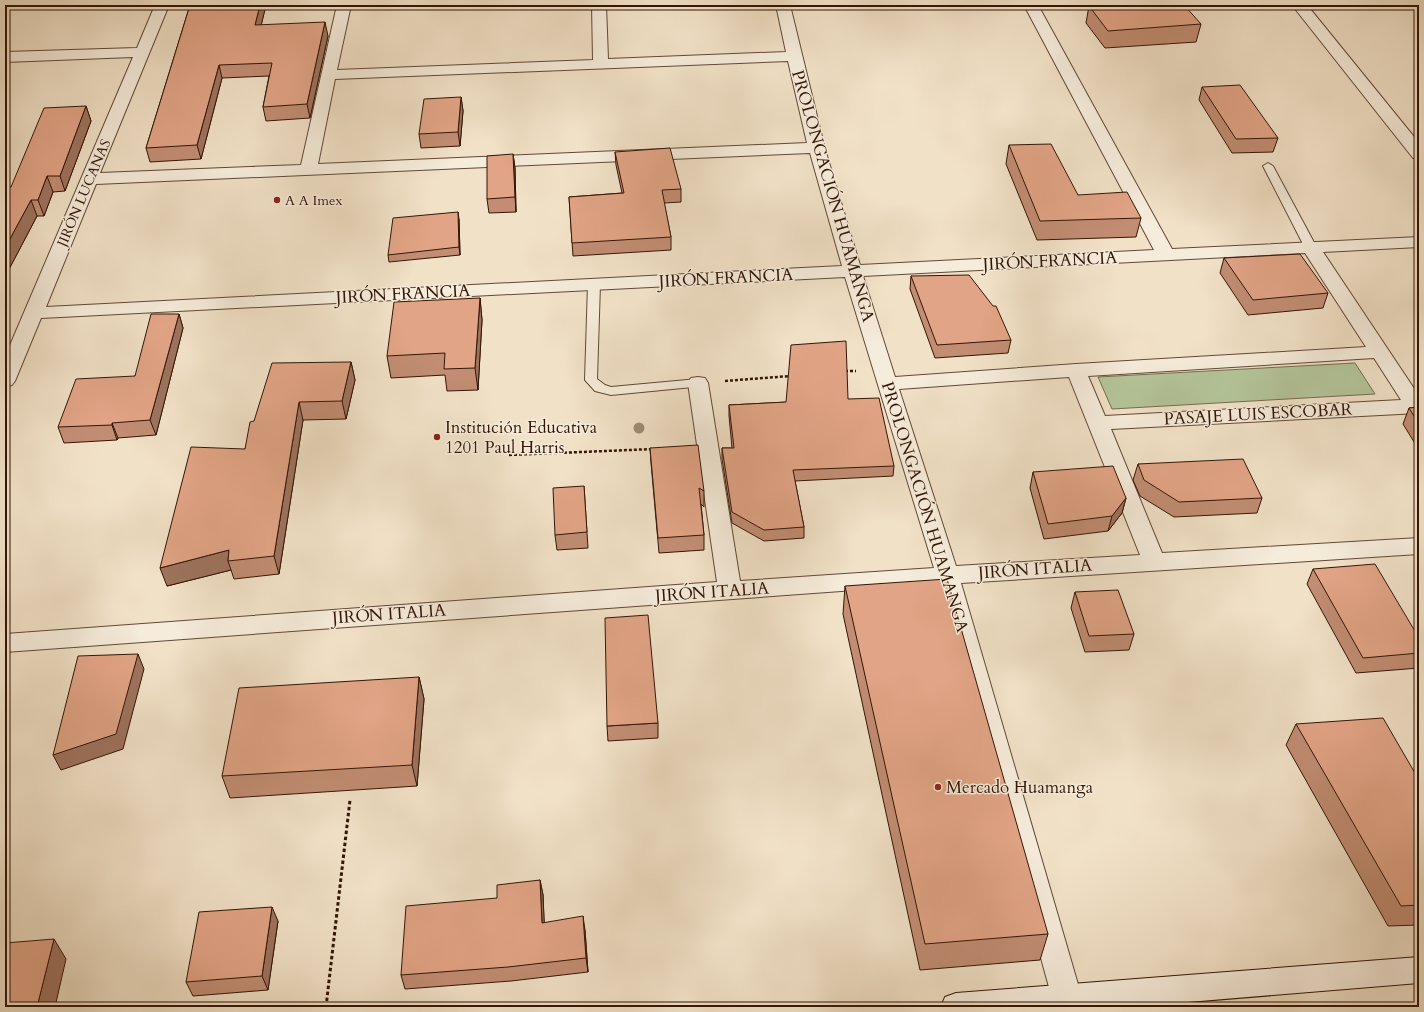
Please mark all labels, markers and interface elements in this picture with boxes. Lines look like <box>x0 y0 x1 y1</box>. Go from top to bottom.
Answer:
street label: PROLONGACIÓN HUAMANGA <box>786 67 881 325</box>
street label: JIRÓN LUCANAS <box>52 136 115 252</box>
place label: A A Imex <box>285 191 342 210</box>
marker: A A Imex <box>272 195 282 205</box>
street label: JIRÓN FRANCIA <box>979 245 1119 276</box>
street label: JIRÓN FRANCIA <box>655 262 795 293</box>
street label: JIRÓN FRANCIA <box>332 278 472 309</box>
street label: PROLONGACIÓN HUAMANGA <box>876 379 975 636</box>
street label: PASAJE LUIS ESCOBAR <box>1163 398 1353 430</box>
place label: Institución Educativa 1201 Paul Harris <box>445 416 598 459</box>
marker: Institución Educativa 1201 Paul Harris <box>432 432 442 442</box>
street label: JIRÓN ITALIA <box>974 552 1094 585</box>
street label: JIRÓN ITALIA <box>651 575 771 608</box>
street label: JIRÓN ITALIA <box>328 597 448 630</box>
place label: Mercado Huamanga <box>946 776 1094 799</box>
marker: Mercado Huamanga <box>933 782 943 792</box>

